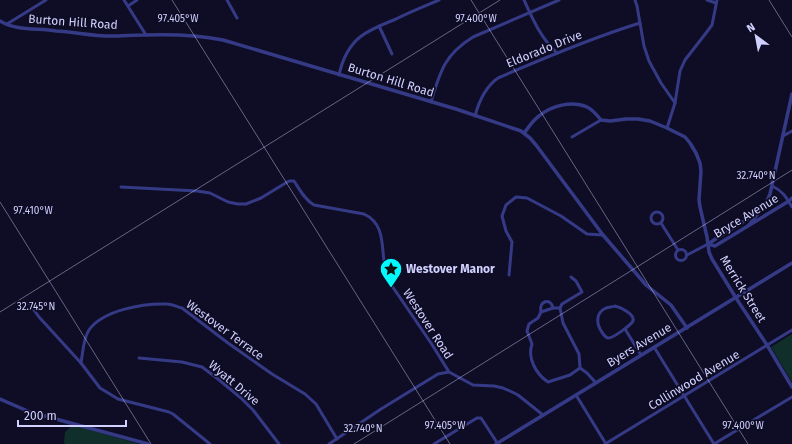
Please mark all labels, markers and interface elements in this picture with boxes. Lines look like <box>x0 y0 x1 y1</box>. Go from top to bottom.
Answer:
street label: Burton Hill Road <box>28 12 118 32</box>
text: 97.405°W <box>158 13 199 25</box>
text: 97.400°W <box>455 13 498 25</box>
north arrow <box>736 16 776 56</box>
text: N <box>744 20 758 35</box>
street label: Eldorado Drive <box>504 27 584 71</box>
street label: Burton Hill Road <box>346 60 436 100</box>
text: 32.740°N <box>736 170 776 182</box>
street label: Bryce Avenue <box>711 191 781 241</box>
text: 97.410°W <box>13 205 54 217</box>
street label: Merrick Street <box>717 253 769 326</box>
place icon: Westover Manor <box>378 256 404 289</box>
place label: Westover Manor <box>406 262 495 276</box>
street label: Westover Road <box>400 286 456 362</box>
street label: Westover Terrace <box>183 297 267 363</box>
text: 32.745°N <box>17 301 55 313</box>
street label: Byers Avenue <box>604 320 674 370</box>
street label: Collinwood Avenue <box>646 347 742 413</box>
street label: Wyatt Drive <box>206 358 262 408</box>
scale bar <box>18 402 126 428</box>
text: 200 m <box>24 409 57 423</box>
text: 97.405°W <box>425 420 466 432</box>
text: 97.400°W <box>722 420 765 432</box>
text: 32.740°N <box>343 423 383 435</box>

